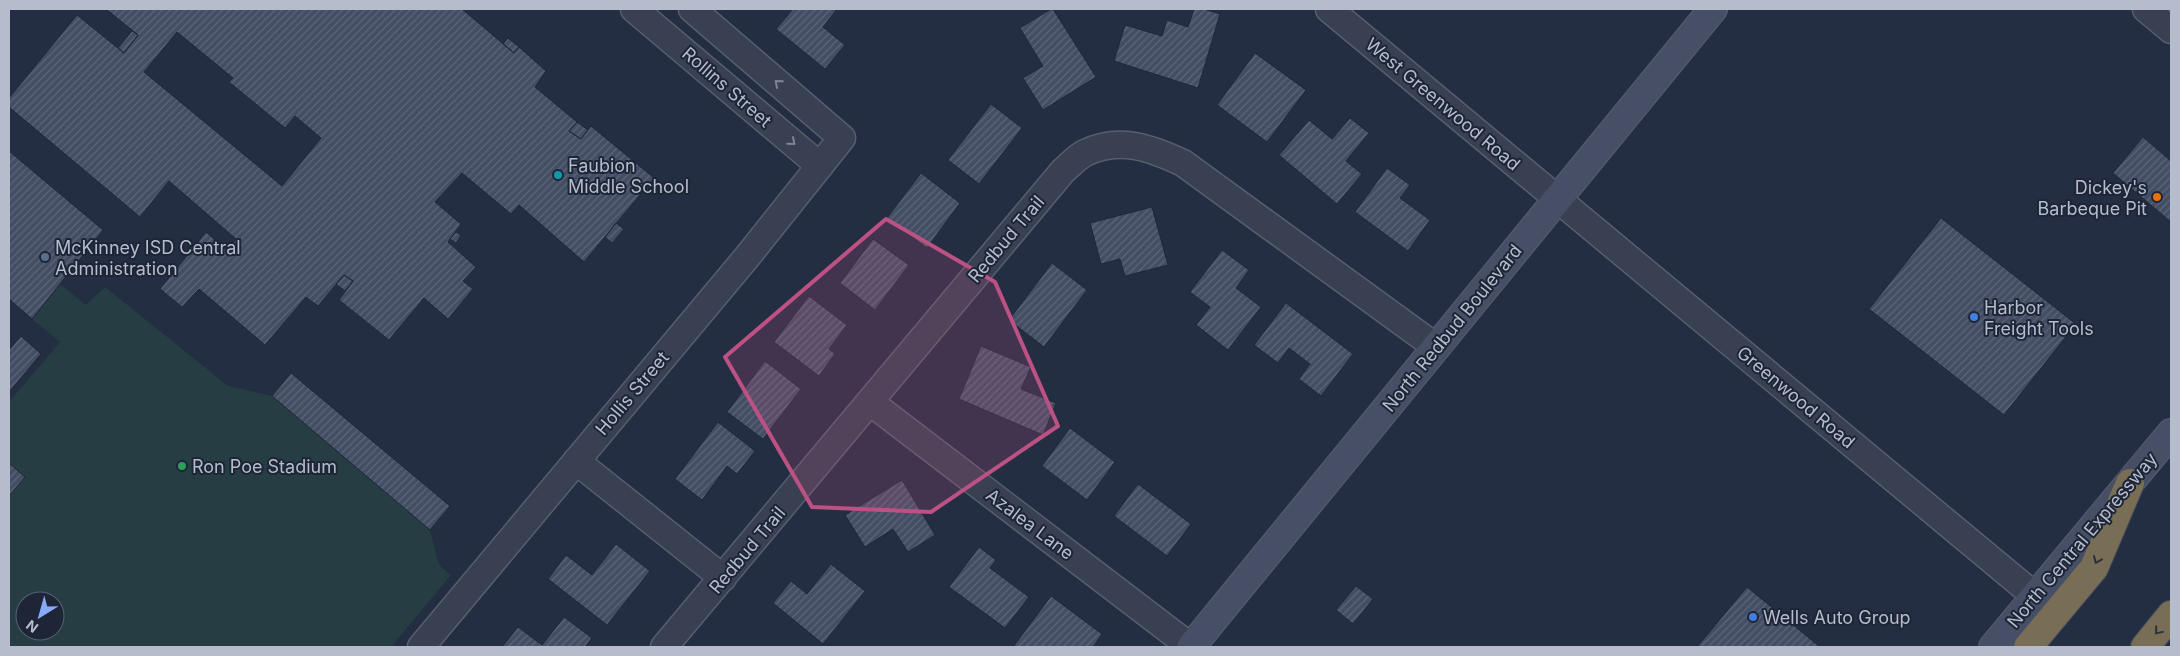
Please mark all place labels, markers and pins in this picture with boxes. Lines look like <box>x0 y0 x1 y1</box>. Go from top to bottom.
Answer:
place label: Faubion Middle School <box>568 155 689 197</box>
marker: Faubion Middle School <box>552 169 564 181</box>
place label: Dickey's Barbeque Pit <box>2038 177 2147 219</box>
marker: Dickey's Barbeque Pit <box>2151 191 2163 203</box>
place label: McKinney ISD Central Administration <box>55 237 241 279</box>
marker: McKinney ISD Central Administration <box>39 251 51 263</box>
place label: Harbor Freight Tools <box>1984 297 2094 339</box>
marker: Harbor Freight Tools <box>1968 311 1980 323</box>
place label: Ron Poe Stadium <box>192 456 337 477</box>
marker: Ron Poe Stadium <box>176 460 188 472</box>
place label: Wells Auto Group <box>1763 607 1911 628</box>
marker: Wells Auto Group <box>1747 611 1759 623</box>

